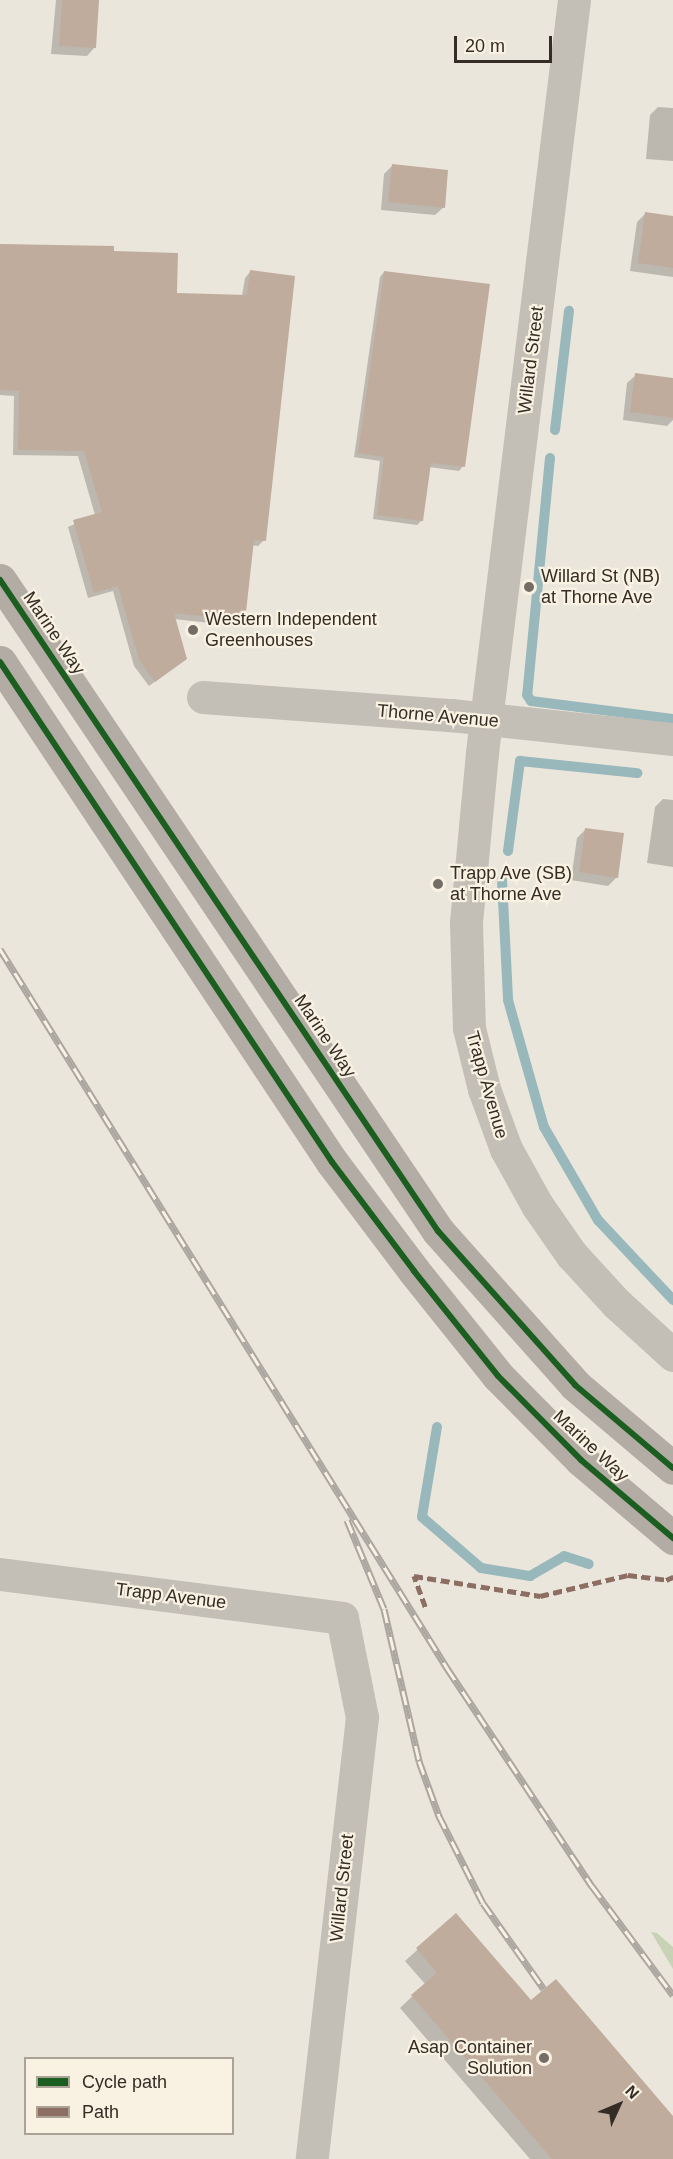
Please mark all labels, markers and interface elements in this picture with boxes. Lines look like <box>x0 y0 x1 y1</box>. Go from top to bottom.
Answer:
scale bar <box>457 24 554 62</box>
text: 20 m <box>465 36 505 56</box>
street label: Willard Street <box>514 305 548 415</box>
place label: Willard St (NB) at Thorne Ave <box>541 566 660 608</box>
marker: Willard St (NB) at Thorne Ave <box>522 580 536 594</box>
street label: Marine Way <box>18 587 90 679</box>
place label: Western Independent Greenhouses <box>205 609 377 652</box>
marker: Western Independent Greenhouses <box>186 623 200 637</box>
street label: Thorne Avenue <box>376 700 500 732</box>
place label: Trapp Ave (SB) at Thorne Ave <box>450 863 573 906</box>
marker: Trapp Ave (SB) at Thorne Ave <box>431 877 445 891</box>
street label: Marine Way <box>289 990 361 1082</box>
street label: Trapp Avenue <box>461 1028 513 1142</box>
street label: Marine Way <box>549 1406 633 1486</box>
street label: Trapp Avenue <box>114 1578 228 1614</box>
street label: Willard Street <box>326 1833 358 1943</box>
place label: Asap Container Solution <box>408 2037 532 2080</box>
marker: Asap Container Solution <box>537 2051 551 2065</box>
legend <box>24 2057 234 2135</box>
text: Cycle path <box>82 2072 167 2092</box>
north arrow <box>589 2075 649 2135</box>
text: N <box>622 2082 642 2102</box>
text: Path <box>82 2102 119 2122</box>

